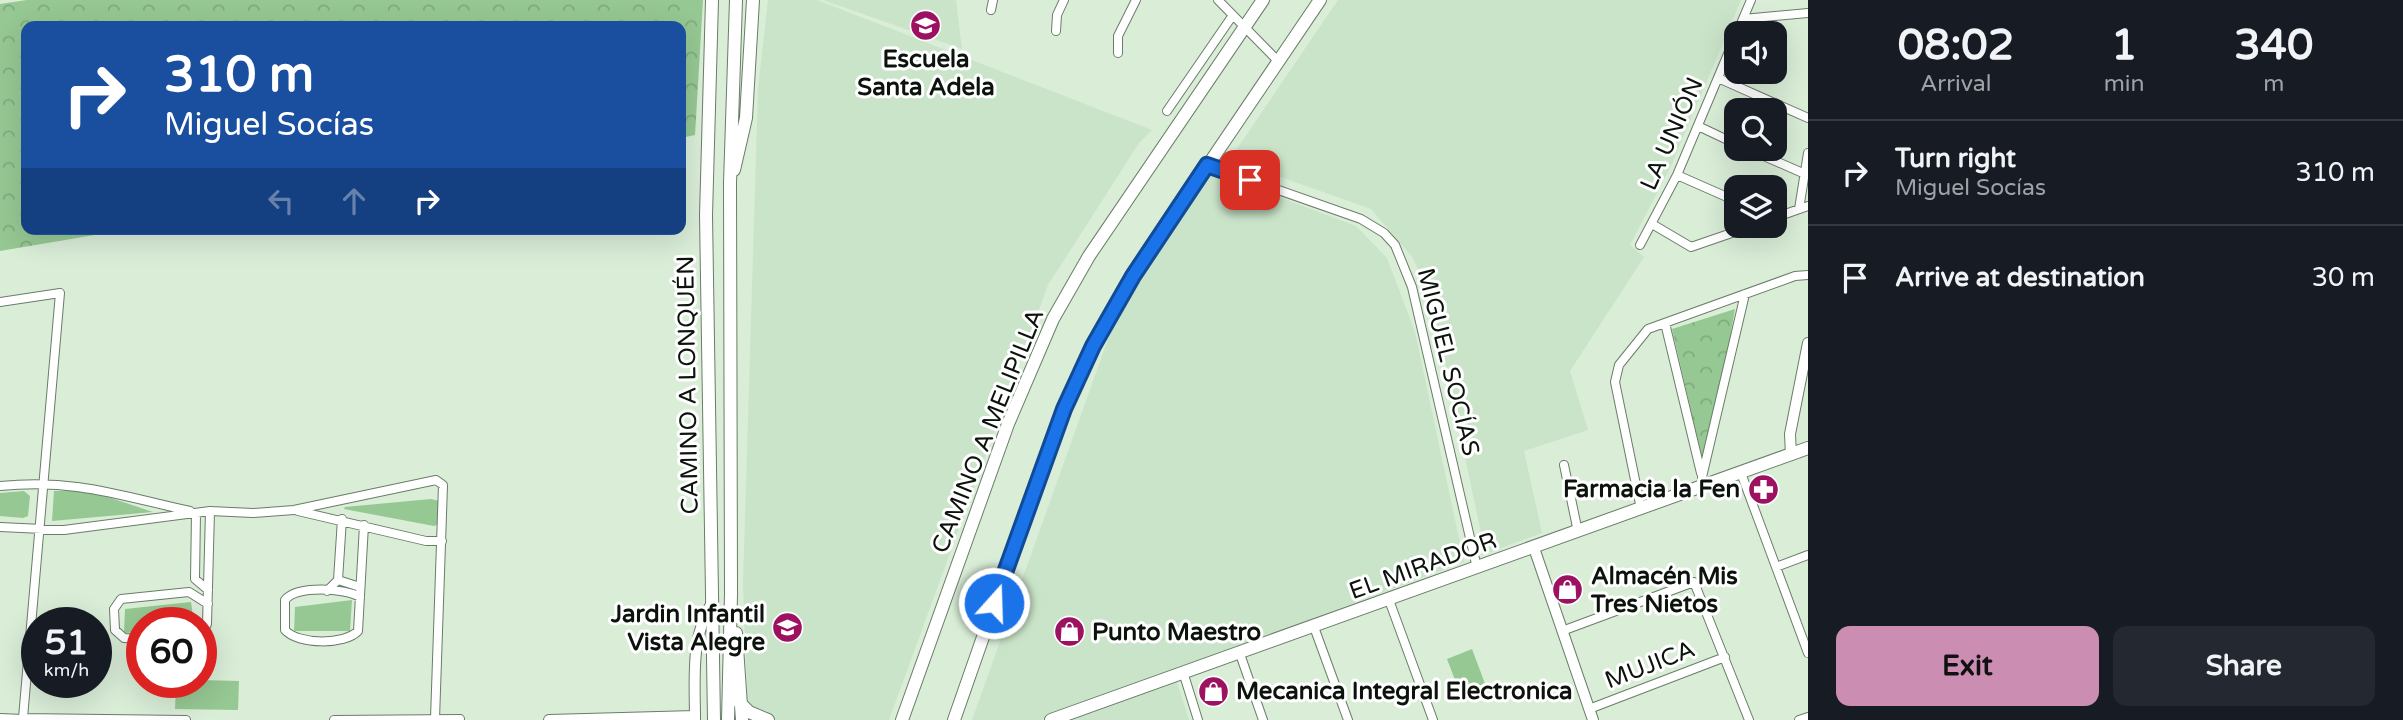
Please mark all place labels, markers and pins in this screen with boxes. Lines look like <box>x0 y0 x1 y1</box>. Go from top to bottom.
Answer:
school or university icon: Escuela Santa Adela <box>909 8 943 42</box>
place label: Escuela Santa Adela <box>857 45 995 102</box>
pin <box>1220 150 1280 210</box>
pharmacy icon: Farmacia la Fen <box>1746 472 1780 506</box>
place label: Farmacia la Fen <box>1563 475 1740 504</box>
place label: Almacén Mis Tres Nietos <box>1590 562 1738 619</box>
shop icon: Almacén Mis Tres Nietos <box>1551 573 1585 607</box>
place label: Jardin Infantil Vista Alegre <box>610 600 765 657</box>
school or university icon: Jardin Infantil Vista Alegre <box>771 611 805 645</box>
shop icon: Punto Maestro <box>1052 615 1086 649</box>
place label: Punto Maestro <box>1092 618 1261 647</box>
shop icon: Mecanica Integral Electronica <box>1196 674 1230 708</box>
place label: Mecanica Integral Electronica <box>1236 677 1573 706</box>

